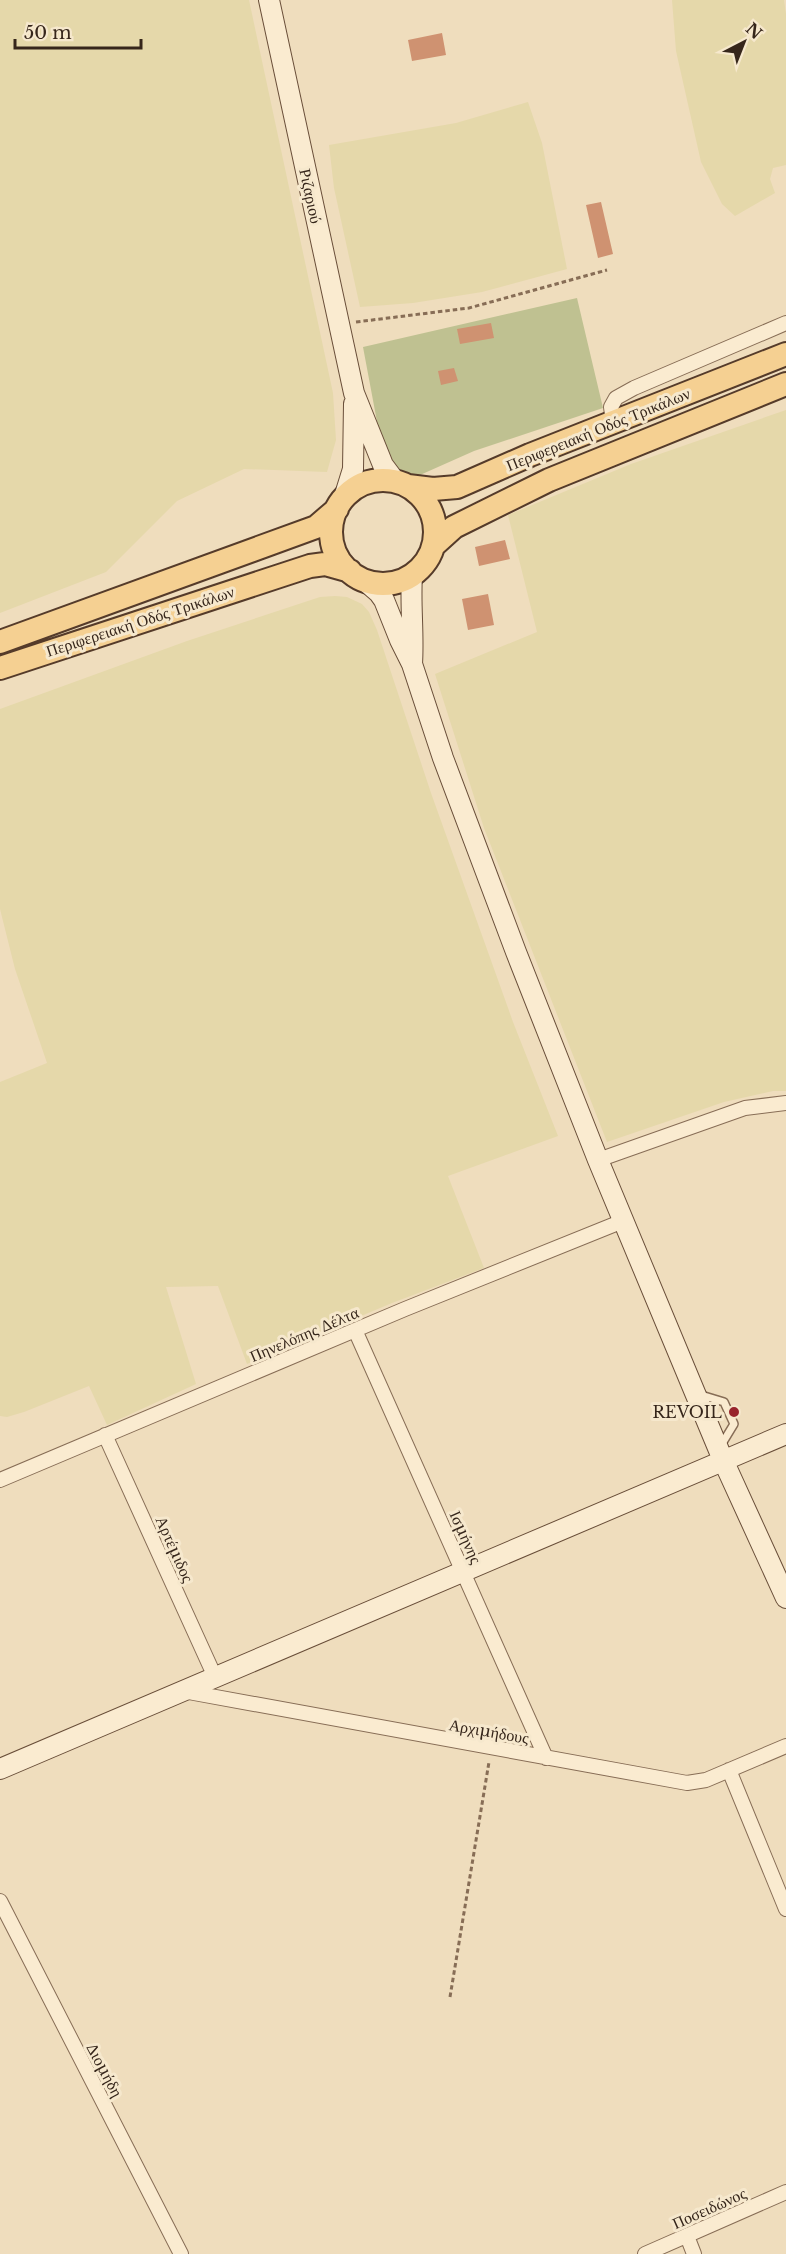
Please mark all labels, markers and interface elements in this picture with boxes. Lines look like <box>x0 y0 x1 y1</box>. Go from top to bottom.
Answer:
scale bar <box>15 12 141 50</box>
north arrow <box>714 12 774 72</box>
text: N <box>742 18 766 43</box>
text: 50 m <box>24 22 72 44</box>
street label: Ριζαριού <box>295 167 327 225</box>
street label: Περιφερειακή Οδός Τρικάλων <box>503 383 693 475</box>
street label: Περιφερειακή Οδός Τρικάλων <box>43 581 237 661</box>
street label: Πηνελόπης Δέλτα <box>246 1302 362 1366</box>
place label: REVOIL <box>653 1402 722 1422</box>
marker: REVOIL <box>727 1405 741 1419</box>
street label: Ισμήνης <box>446 1507 487 1567</box>
street label: Αρτέμιδος <box>152 1513 199 1586</box>
street label: Αρχιμήδους <box>448 1714 531 1748</box>
street label: Διομήδη <box>82 2040 128 2100</box>
street label: Ποσειδώνος <box>669 2183 750 2233</box>

